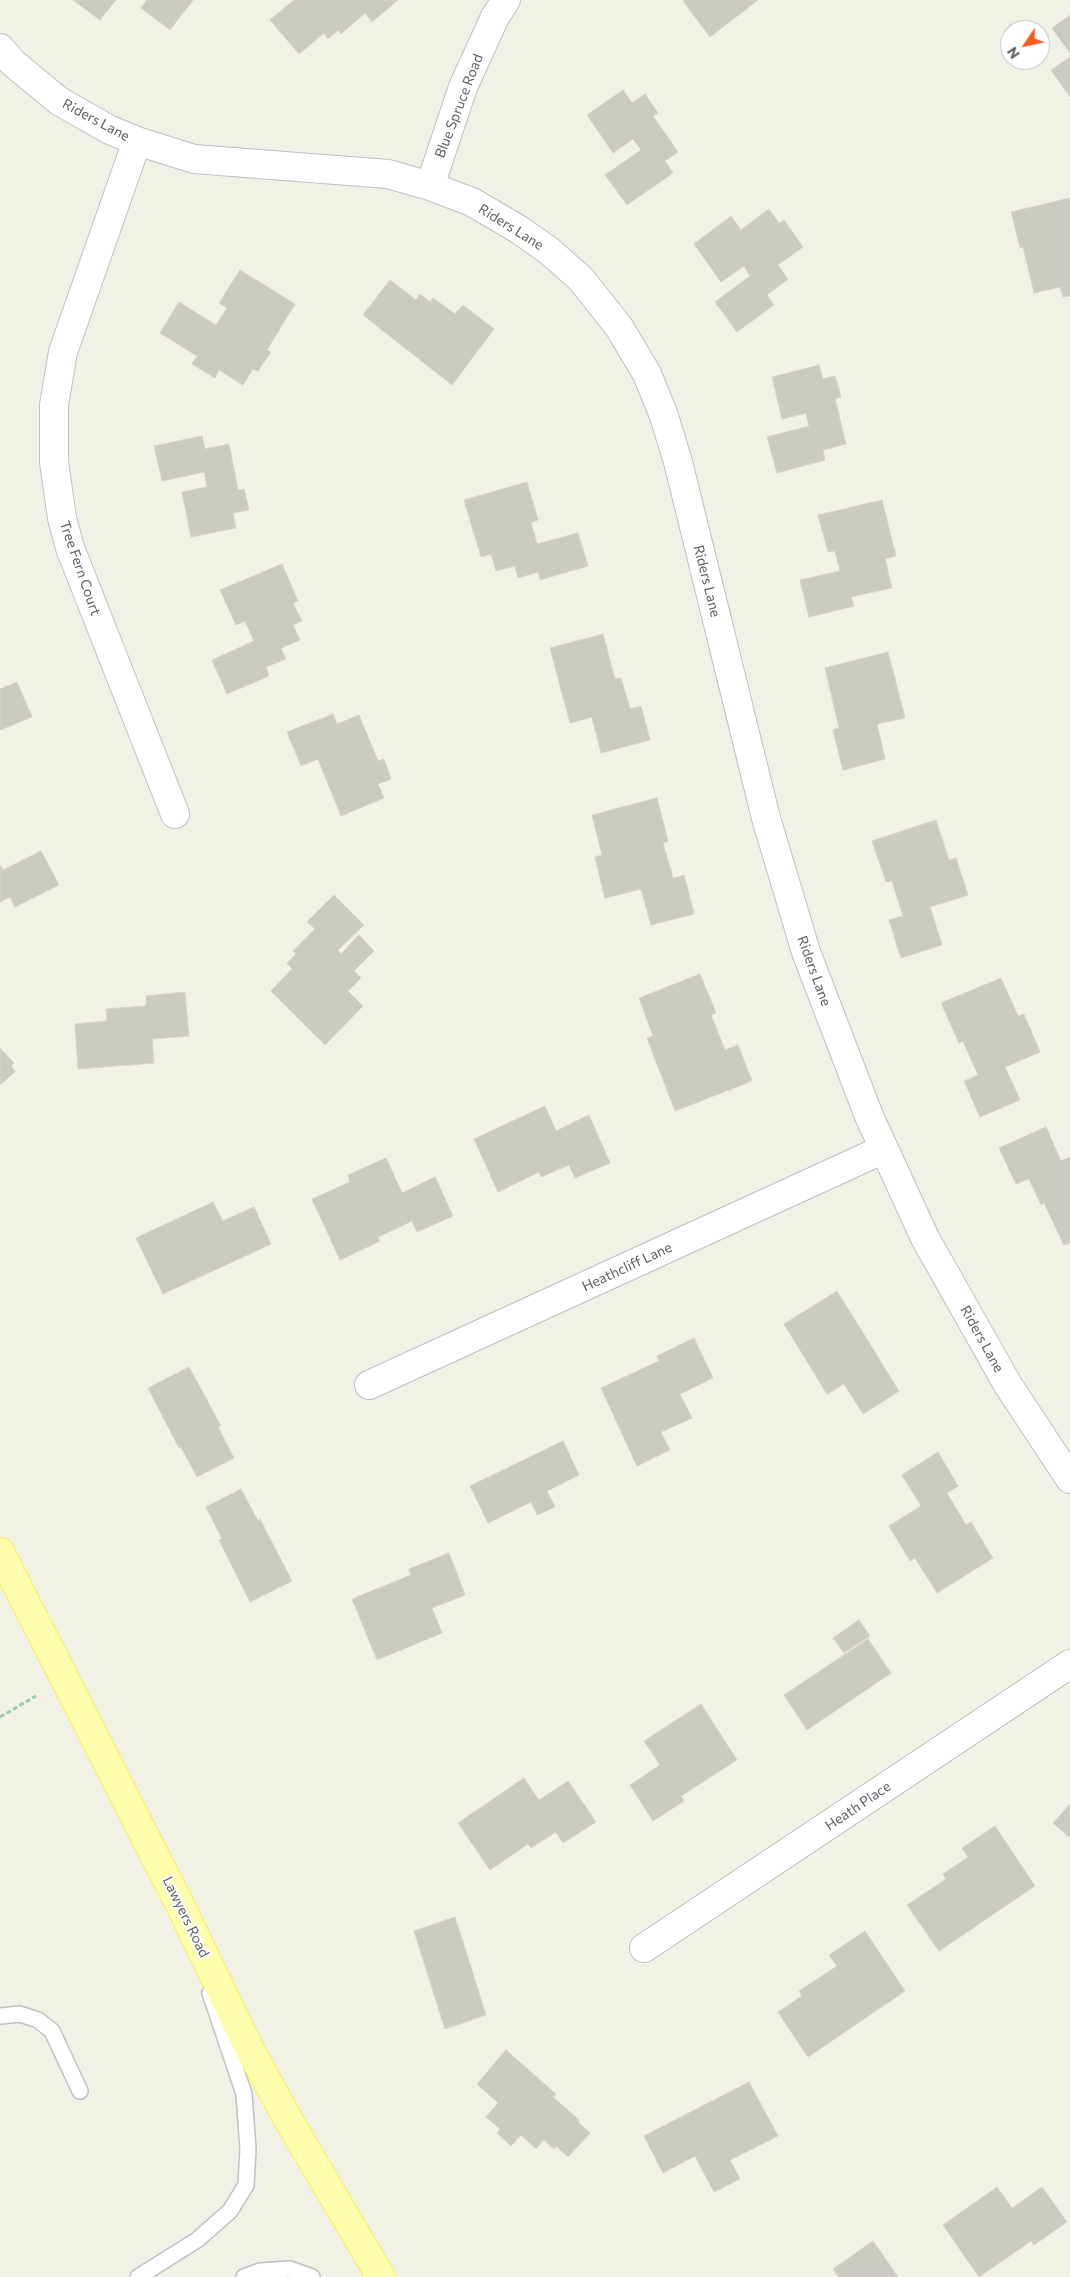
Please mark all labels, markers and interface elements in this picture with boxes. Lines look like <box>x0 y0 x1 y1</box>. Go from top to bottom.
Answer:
north arrow <box>1000 20 1050 70</box>
text: N <box>1003 44 1023 62</box>
street label: Blue Spruce Road <box>431 52 487 160</box>
street label: Riders Lane <box>60 95 132 145</box>
street label: Riders Lane <box>475 200 547 254</box>
street label: Tree Fern Court <box>56 518 104 618</box>
street label: Riders Lane <box>690 543 724 619</box>
street label: Riders Lane <box>794 934 834 1008</box>
street label: Heathcliff Lane <box>579 1239 675 1295</box>
street label: Riders Lane <box>957 1303 1007 1375</box>
street label: Heath Place <box>822 1778 894 1834</box>
street label: Lawyers Road <box>159 1874 213 1960</box>

